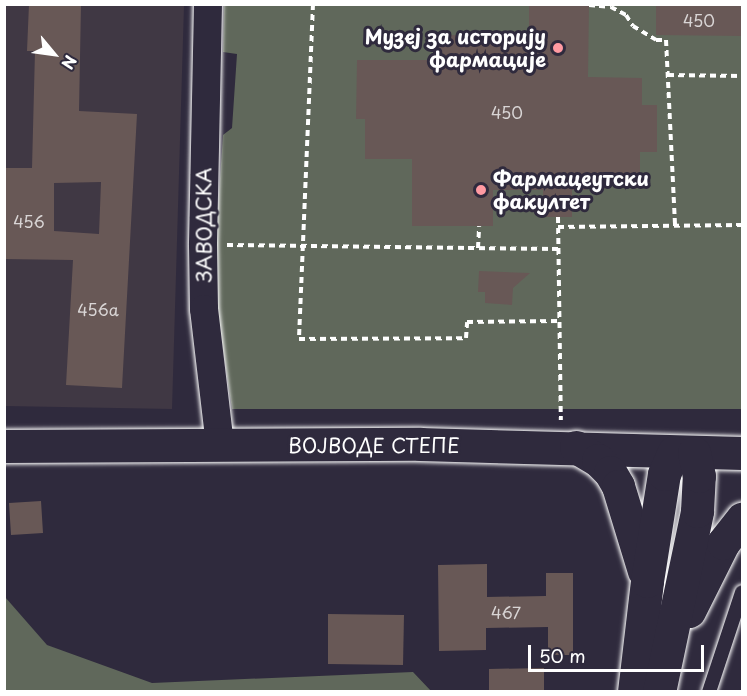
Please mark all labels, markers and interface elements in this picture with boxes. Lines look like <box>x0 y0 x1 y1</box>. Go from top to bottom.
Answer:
house number: 450 <box>683 10 715 30</box>
north arrow <box>24 24 84 84</box>
place label: Музеј за историју фармације <box>363 24 546 71</box>
marker: Музеј за историју фармације <box>551 41 565 55</box>
text: N <box>56 51 83 74</box>
house number: 450 <box>491 102 523 122</box>
place label: Фармацеутски факултет <box>493 166 649 213</box>
street label: ЗАВОДСКА <box>192 168 216 282</box>
marker: Фармацеутски факултет <box>474 183 488 197</box>
house number: 456 <box>13 211 45 231</box>
house number: 456a <box>77 299 119 319</box>
street label: ВОЈВОДЕ СТЕПЕ <box>288 433 460 457</box>
house number: 467 <box>491 602 521 622</box>
scale bar <box>531 633 706 671</box>
text: 50 m <box>539 642 586 669</box>

